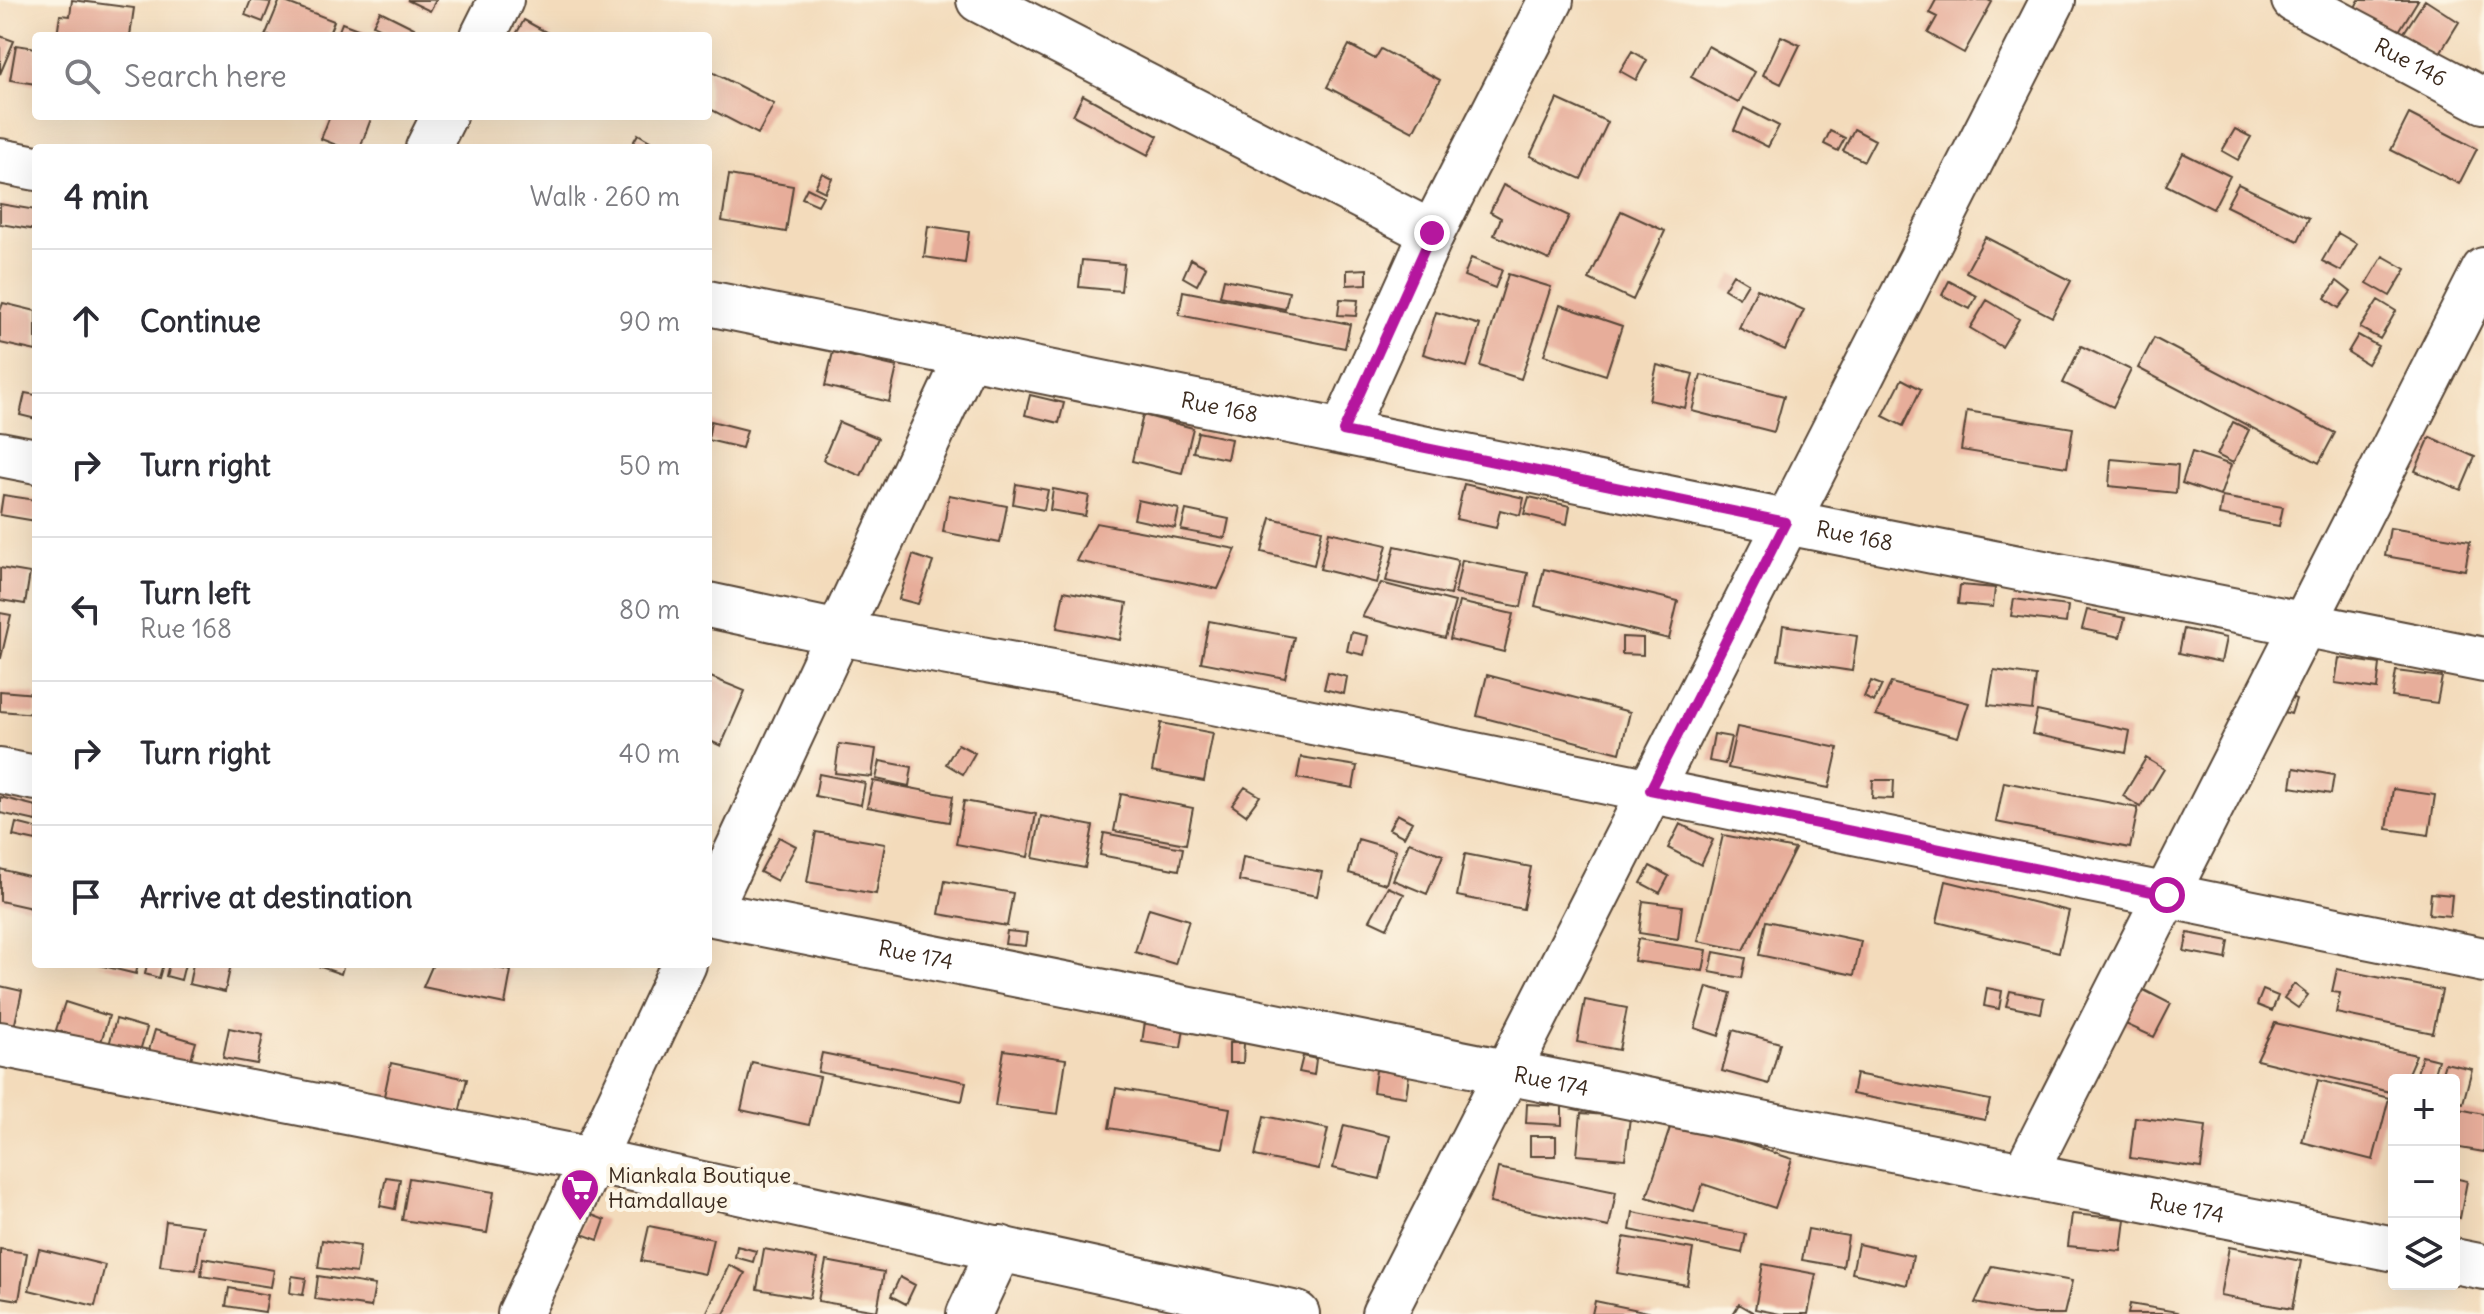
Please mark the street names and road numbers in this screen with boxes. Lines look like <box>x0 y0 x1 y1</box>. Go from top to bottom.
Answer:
street label: Rue 146 <box>2370 31 2452 93</box>
street label: Rue 168 <box>1179 385 1260 428</box>
street label: Rue 168 <box>1814 514 1896 557</box>
street label: Rue 174 <box>876 933 956 976</box>
street label: Rue 174 <box>1512 1060 1591 1102</box>
street label: Rue 174 <box>2147 1187 2227 1229</box>

